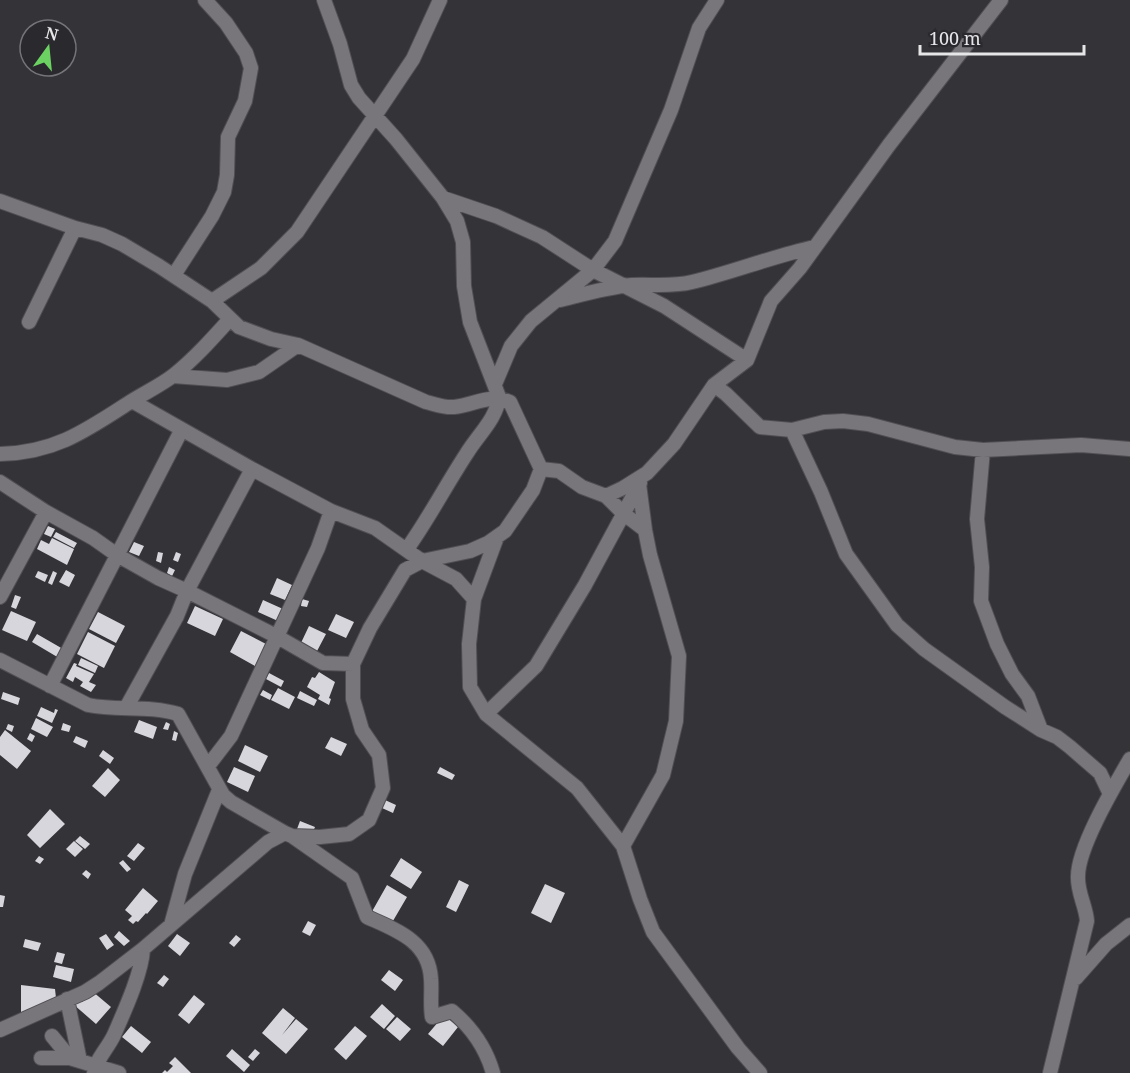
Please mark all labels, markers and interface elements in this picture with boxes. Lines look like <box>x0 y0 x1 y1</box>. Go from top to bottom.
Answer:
north arrow <box>18 18 78 78</box>
scale bar <box>920 18 1084 56</box>
text: N <box>43 21 61 46</box>
text: 100 m <box>929 26 981 50</box>

